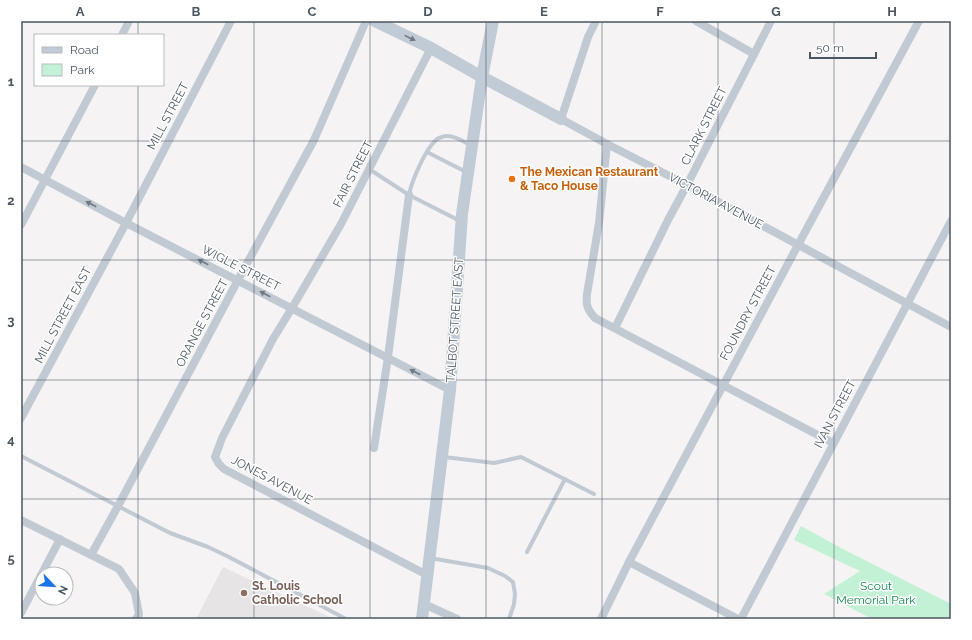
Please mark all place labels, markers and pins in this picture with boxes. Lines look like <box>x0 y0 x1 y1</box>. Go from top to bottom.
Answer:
place label: The Mexican Restaurant & Taco House <box>520 165 659 193</box>
marker: The Mexican Restaurant & Taco House <box>507 174 517 184</box>
place label: St. Louis Catholic School <box>252 579 343 607</box>
marker: St. Louis Catholic School <box>239 588 249 598</box>

